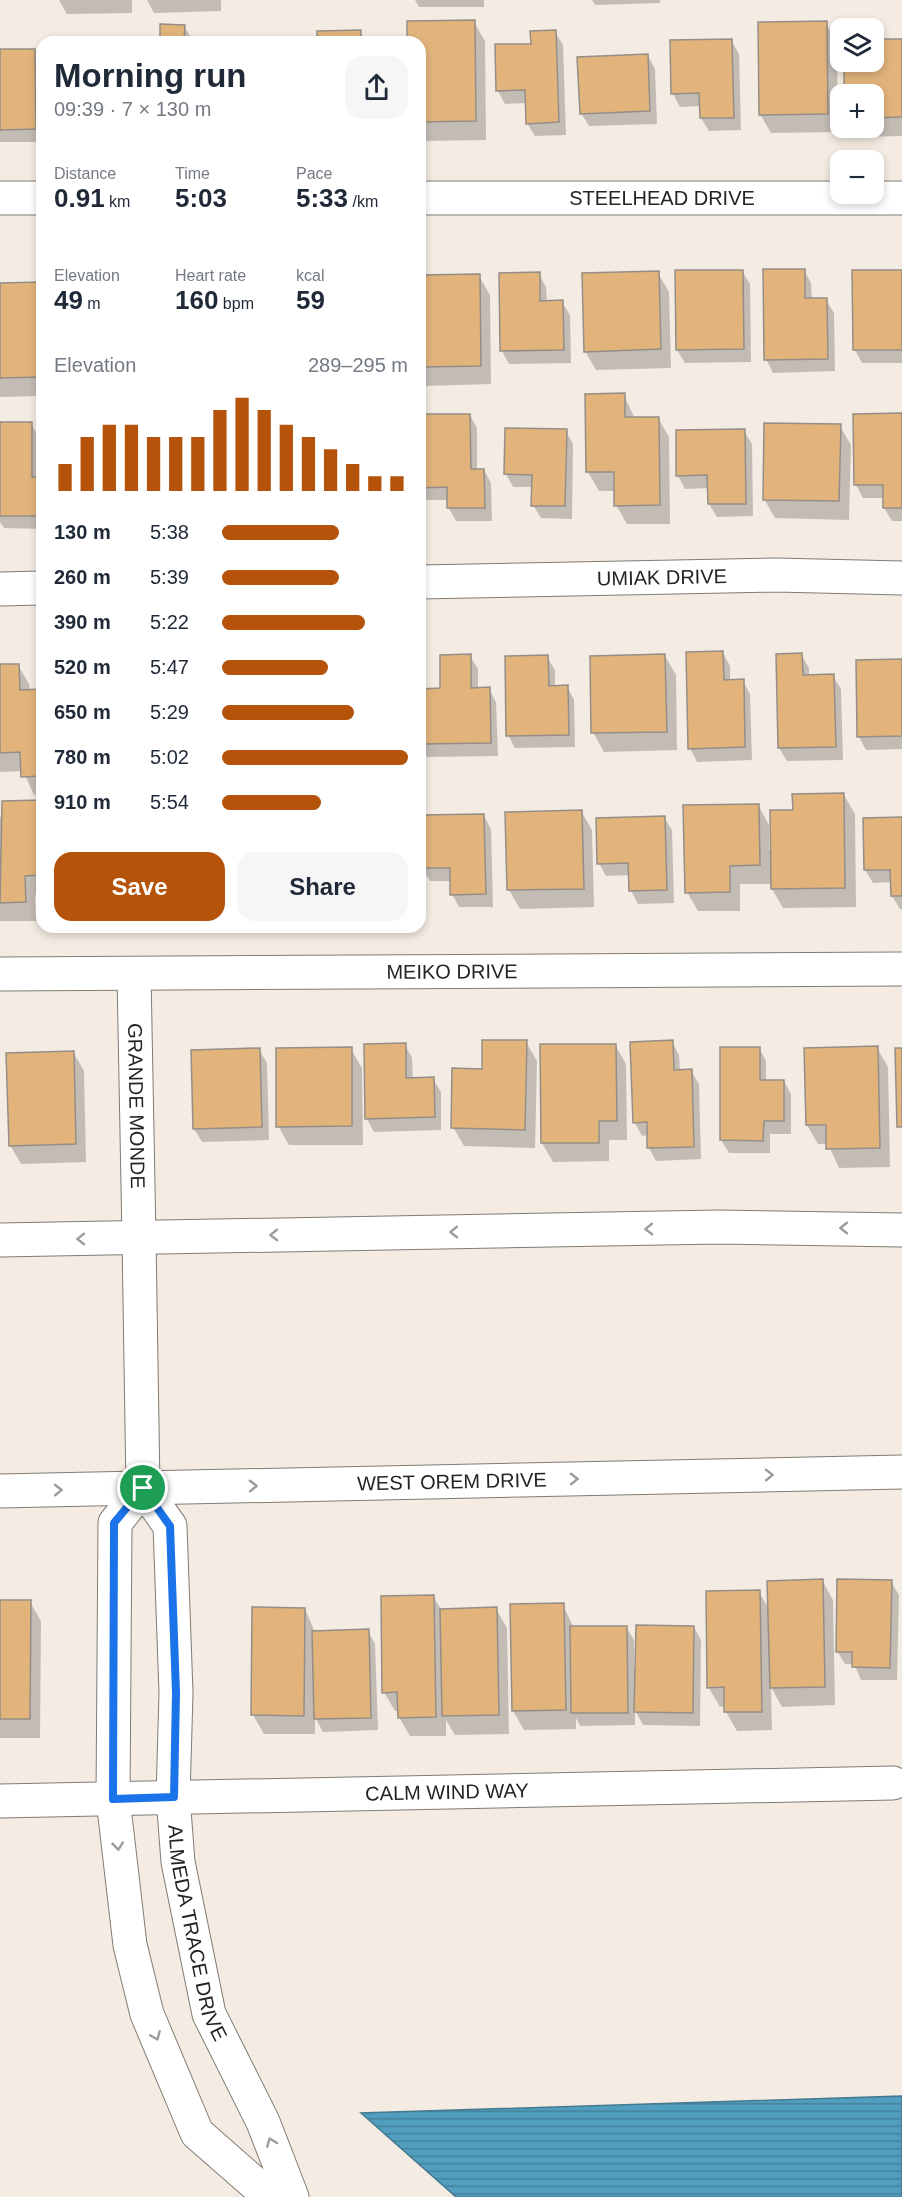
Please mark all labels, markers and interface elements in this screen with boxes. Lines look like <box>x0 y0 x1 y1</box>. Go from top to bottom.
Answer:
map controls <box>830 18 884 204</box>
button: layers <box>830 18 884 72</box>
button: share <box>345 56 408 119</box>
text: Morning run <box>54 57 246 94</box>
button: + <box>830 84 884 138</box>
text: 09:39 · 7 × 130 m <box>54 98 211 120</box>
button: − <box>830 150 884 204</box>
text: Distance <box>54 165 116 182</box>
text: Time <box>175 165 210 182</box>
text: Pace <box>296 165 332 182</box>
text: 0.91 <box>54 183 105 213</box>
text: 5:03 <box>175 183 227 213</box>
text: 5:33 <box>296 183 348 213</box>
street label: STEELHEAD DRIVE <box>569 187 755 209</box>
text: km <box>105 193 130 210</box>
text: /km <box>348 193 378 210</box>
text: Elevation <box>54 267 120 284</box>
text: Heart rate <box>175 267 246 284</box>
text: kcal <box>296 267 324 284</box>
text: 49 <box>54 285 83 315</box>
text: 160 <box>175 285 218 315</box>
text: 59 <box>296 285 325 315</box>
text: m <box>83 295 101 312</box>
text: bpm <box>218 295 254 312</box>
text: Elevation <box>54 354 136 376</box>
text: 289–295 m <box>308 354 408 376</box>
text: 130 m <box>54 521 111 543</box>
text: 5:38 <box>150 521 189 543</box>
street label: UMIAK DRIVE <box>597 565 727 590</box>
text: 260 m <box>54 566 111 588</box>
text: 5:39 <box>150 566 189 588</box>
text: 390 m <box>54 611 111 633</box>
text: 5:22 <box>150 611 189 633</box>
text: 520 m <box>54 656 111 678</box>
text: 5:47 <box>150 656 189 678</box>
text: 650 m <box>54 701 111 723</box>
text: 5:29 <box>150 701 189 723</box>
text: 780 m <box>54 746 111 768</box>
text: 5:02 <box>150 746 189 768</box>
text: 910 m <box>54 791 111 813</box>
text: 5:54 <box>150 791 189 813</box>
button: Save <box>54 852 225 921</box>
button: Share <box>237 852 408 921</box>
street label: MEIKO DRIVE <box>386 960 518 983</box>
street label: GRANDE MONDE <box>124 1023 149 1189</box>
one-way arrow <box>644 1222 653 1235</box>
one-way arrow <box>839 1222 848 1234</box>
one-way arrow <box>449 1226 458 1238</box>
one-way arrow <box>269 1229 278 1242</box>
one-way arrow <box>76 1232 85 1245</box>
pin <box>117 1462 168 1513</box>
street label: WEST OREM DRIVE <box>357 1468 547 1494</box>
one-way arrow <box>765 1469 774 1481</box>
icon: arrive <box>126 1471 159 1504</box>
one-way arrow <box>570 1473 579 1485</box>
one-way arrow <box>249 1480 258 1492</box>
one-way arrow <box>54 1484 63 1496</box>
street label: CALM WIND WAY <box>365 1779 529 1805</box>
street label: ALMEDA TRACE DRIVE <box>164 1824 232 2044</box>
one-way arrow <box>111 1841 124 1851</box>
one-way arrow <box>149 2030 161 2041</box>
one-way arrow <box>266 2138 278 2149</box>

